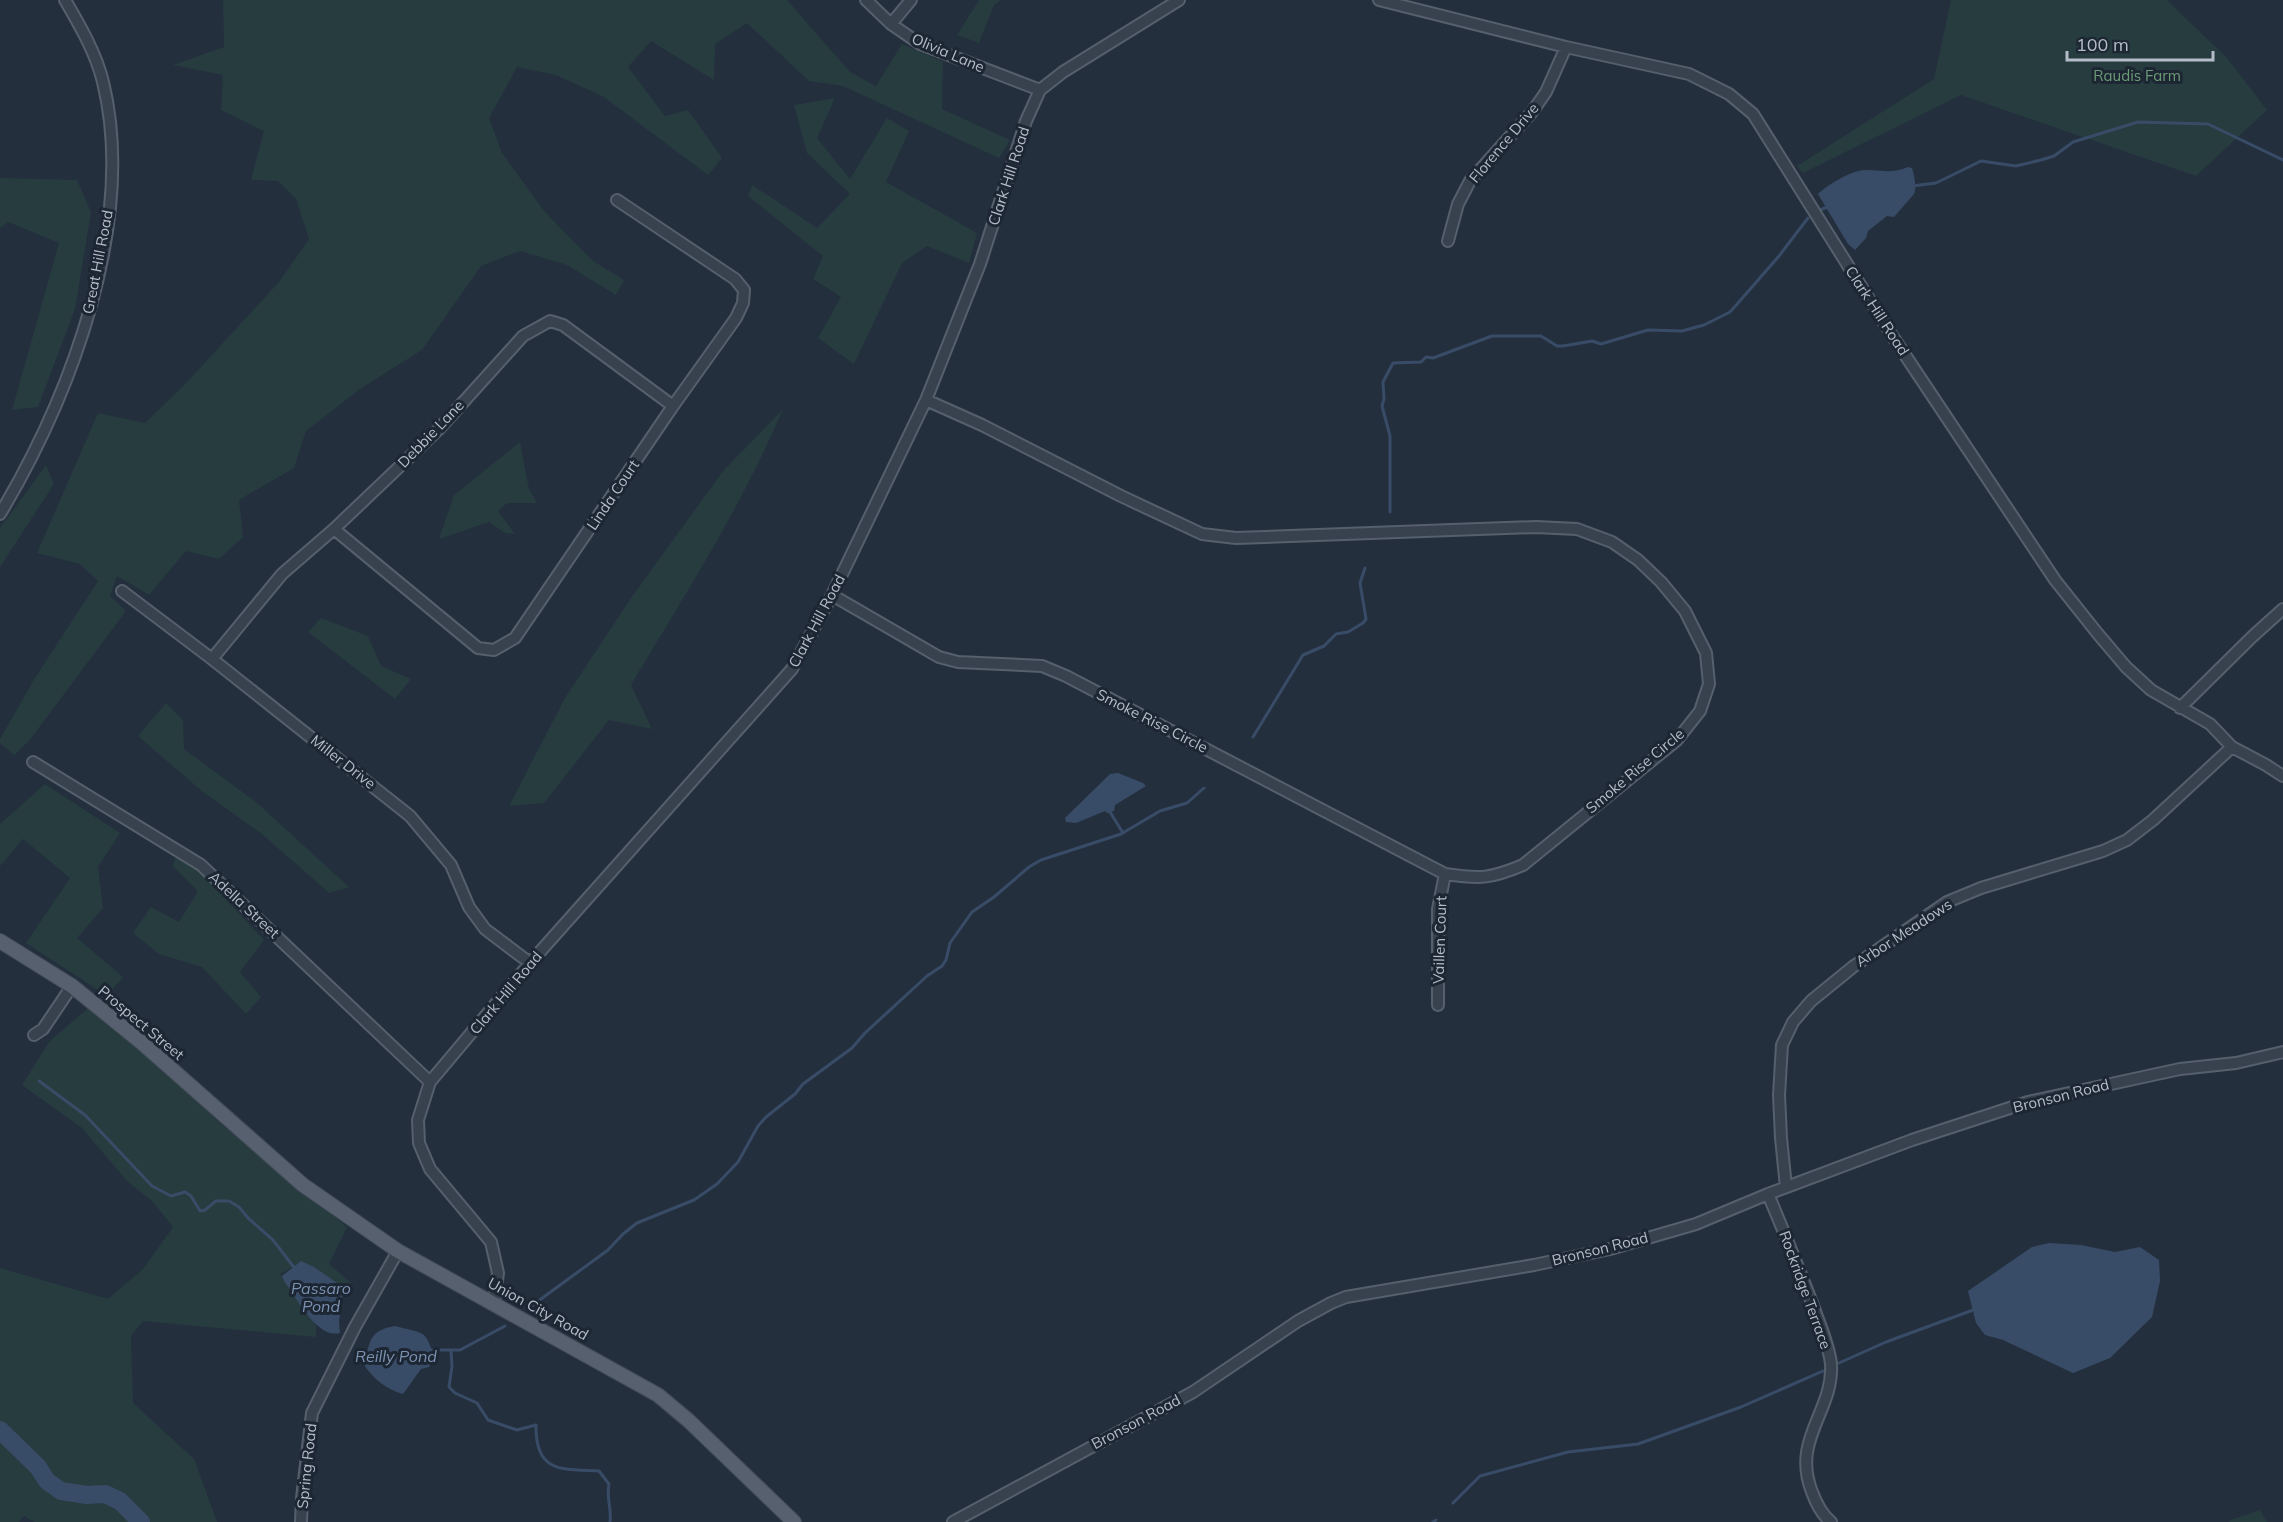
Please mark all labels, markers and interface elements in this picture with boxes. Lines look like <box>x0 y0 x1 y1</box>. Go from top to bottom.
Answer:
scale bar <box>2067 24 2212 62</box>
street label: Olivia Lane <box>909 29 987 76</box>
text: 100 m <box>2076 33 2129 56</box>
park label: Raudis Farm <box>2093 66 2181 85</box>
street label: Florence Drive <box>1465 99 1543 186</box>
street label: Clark Hill Road <box>984 124 1033 228</box>
street label: Great Hill Road <box>78 208 117 316</box>
street label: Clark Hill Road <box>1841 262 1913 359</box>
street label: Debbie Lane <box>394 396 468 472</box>
street label: Linda Court <box>582 456 643 533</box>
street label: Clark Hill Road <box>784 571 849 671</box>
street label: Smoke Rise Circle <box>1093 684 1211 757</box>
street label: Smoke Rise Circle <box>1582 724 1688 817</box>
street label: Miller Drive <box>307 730 380 793</box>
street label: Adella Street <box>205 867 284 942</box>
street label: Arbor Meadows <box>1852 894 1956 971</box>
street label: Vaillen Court <box>1428 896 1451 984</box>
street label: Clark Hill Road <box>465 947 546 1038</box>
street label: Prospect Street <box>95 981 188 1064</box>
street label: Bronson Road <box>2011 1074 2111 1117</box>
street label: Bronson Road <box>1550 1227 1650 1270</box>
street label: Rockridge Terrace <box>1775 1228 1836 1352</box>
street label: Union City Road <box>484 1273 592 1344</box>
water label: Passaro Pond <box>291 1278 351 1316</box>
water label: Reilly Pond <box>355 1346 437 1366</box>
street label: Bronson Road <box>1088 1390 1184 1453</box>
street label: Spring Road <box>293 1422 320 1510</box>

